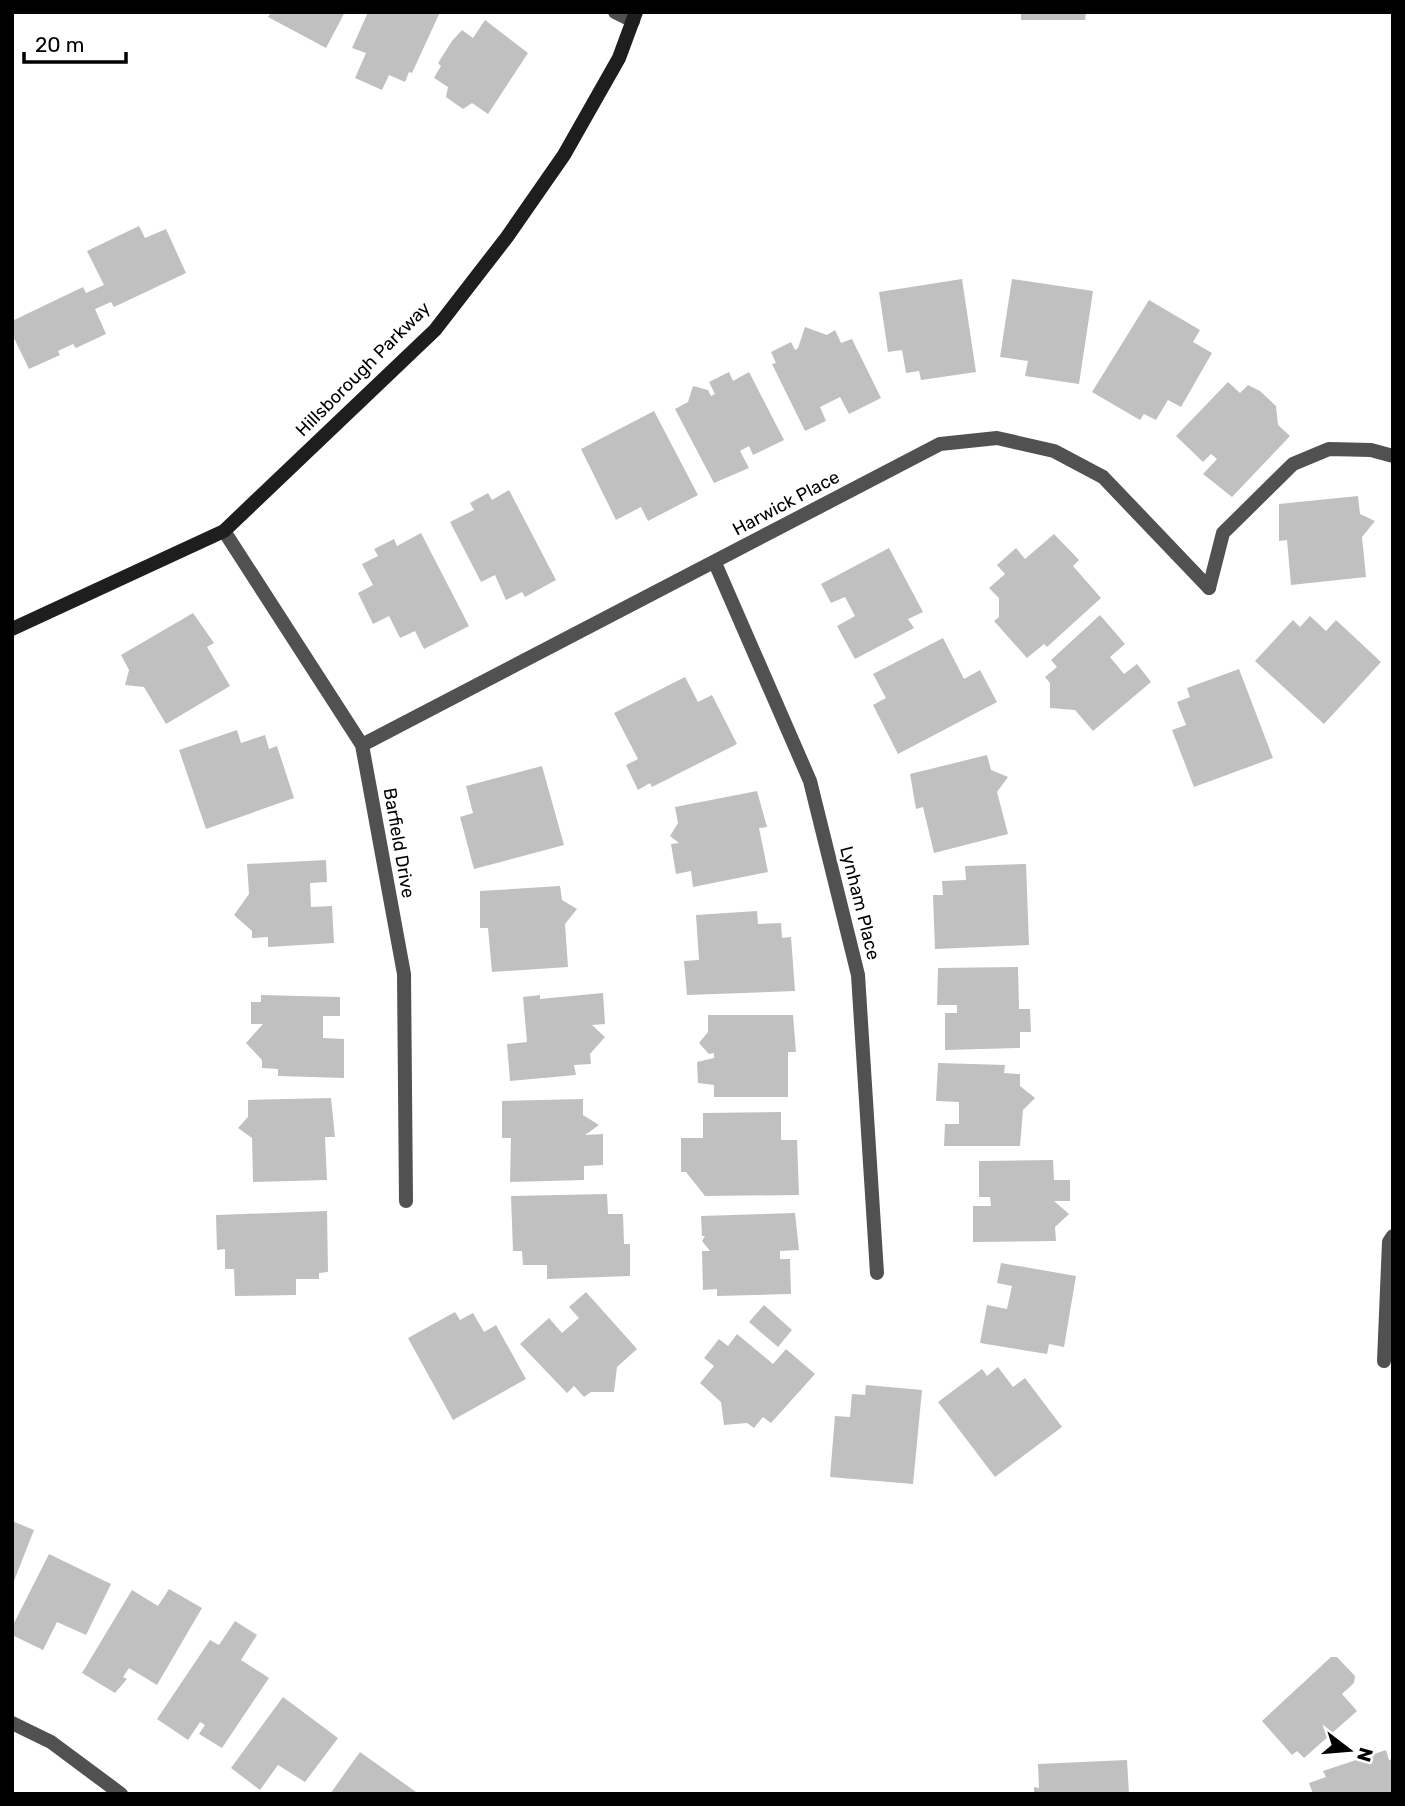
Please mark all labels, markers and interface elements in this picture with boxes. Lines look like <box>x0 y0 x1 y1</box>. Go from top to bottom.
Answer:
scale bar <box>24 21 126 65</box>
text: 20 m <box>35 32 84 57</box>
street label: Hillsborough Parkway <box>291 297 435 441</box>
street label: Harwick Place <box>729 466 843 540</box>
street label: Barfield Drive <box>378 786 420 900</box>
street label: Lynham Place <box>835 844 885 962</box>
north arrow <box>1314 1715 1384 1785</box>
text: N <box>1352 1745 1378 1764</box>

